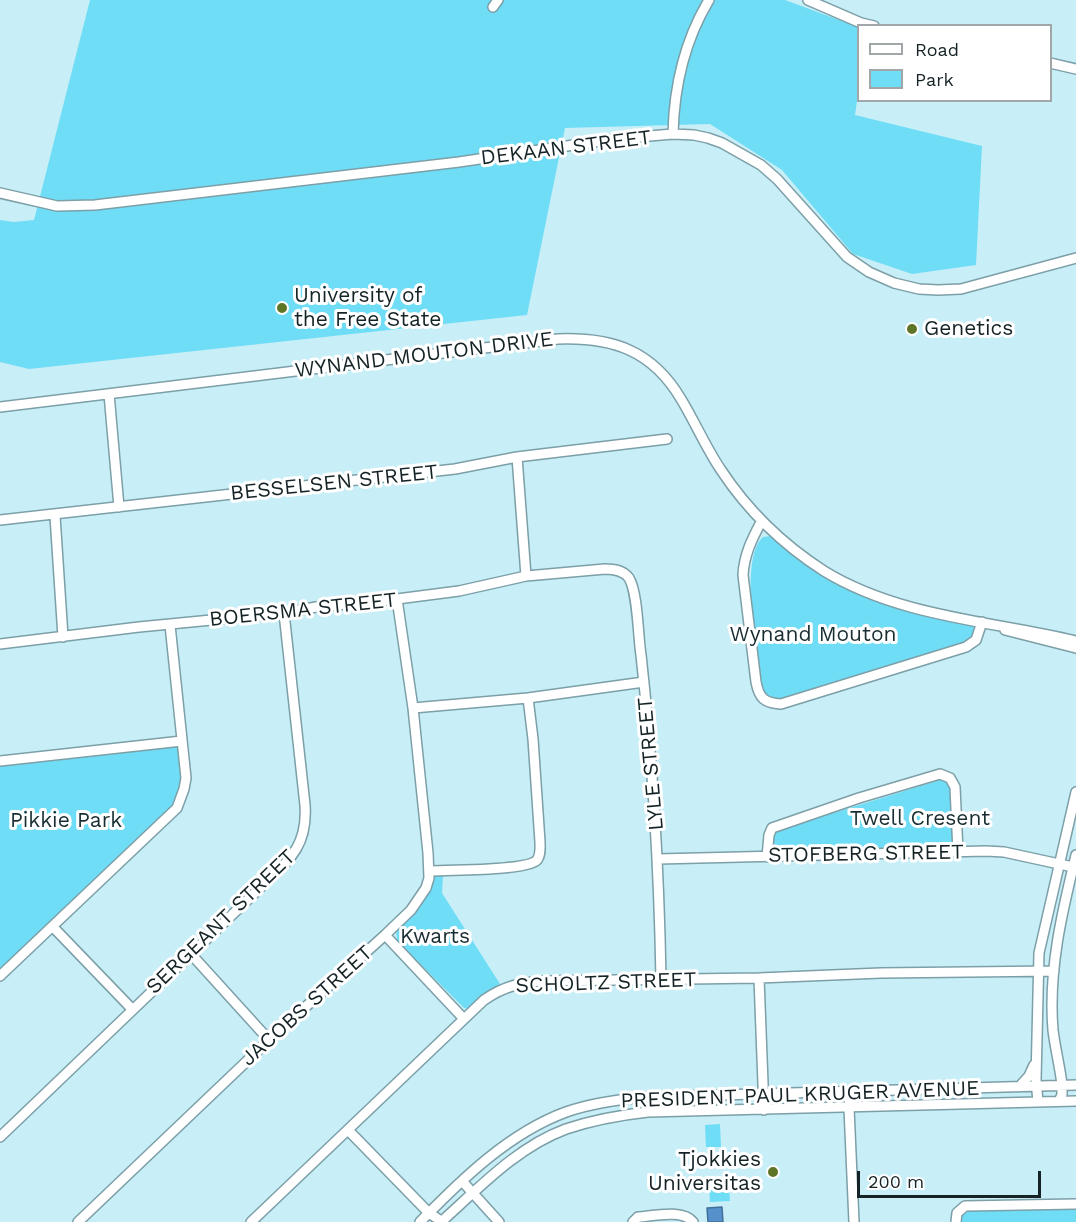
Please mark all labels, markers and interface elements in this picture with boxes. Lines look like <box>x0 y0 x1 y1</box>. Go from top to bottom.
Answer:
legend <box>857 24 1052 102</box>
text: Road <box>915 39 959 60</box>
text: Park <box>915 69 954 90</box>
street label: DEKAAN STREET <box>479 125 653 171</box>
place label: University of the Free State <box>294 283 441 333</box>
marker: University of the Free State <box>275 301 289 315</box>
place label: Genetics <box>924 316 1013 342</box>
marker: Genetics <box>905 322 919 336</box>
street label: WYNAND MOUTON DRIVE <box>293 327 555 383</box>
street label: BESSELSEN STREET <box>229 460 439 506</box>
street label: BOERSMA STREET <box>208 588 398 632</box>
park label: Wynand Mouton <box>730 622 896 648</box>
street label: LYLE STREET <box>633 696 669 832</box>
park label: Twell Cresent <box>850 806 990 832</box>
park label: Pikkie Park <box>10 808 122 834</box>
street label: STOFBERG STREET <box>768 840 964 868</box>
street label: SERGEANT STREET <box>141 844 301 1000</box>
park label: Kwarts <box>400 924 470 950</box>
street label: JACOBS STREET <box>236 940 378 1072</box>
street label: SCHOLTZ STREET <box>515 967 697 999</box>
street label: PRESIDENT PAUL KRUGER AVENUE <box>620 1076 980 1114</box>
place label: Tjokkies Universitas <box>648 1147 761 1197</box>
scale bar <box>860 1159 1044 1197</box>
marker: Tjokkies Universitas <box>766 1165 780 1179</box>
text: 200 m <box>868 1171 924 1192</box>

